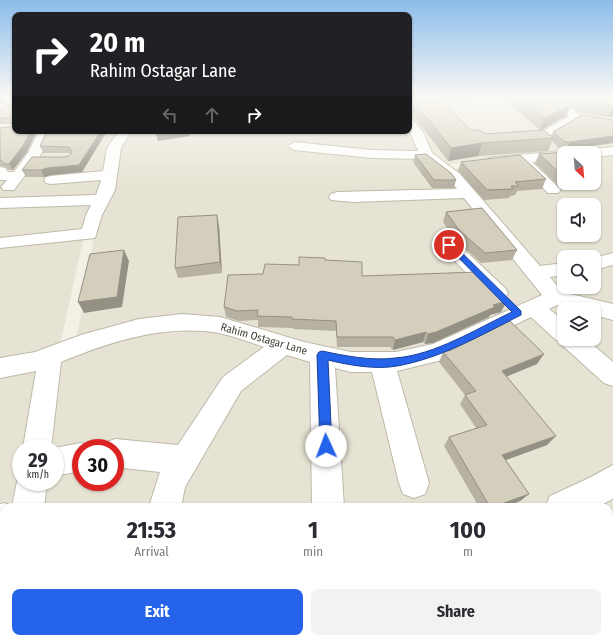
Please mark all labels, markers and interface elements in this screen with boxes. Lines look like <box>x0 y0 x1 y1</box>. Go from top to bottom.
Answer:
text: 20 m <box>90 26 145 59</box>
icon: right <box>24 28 76 80</box>
text: Rahim Ostagar Lane <box>90 60 236 82</box>
icon: left <box>159 104 181 126</box>
icon: ahead <box>201 104 223 126</box>
icon: right <box>243 104 265 126</box>
north arrow <box>557 146 601 190</box>
map controls <box>557 146 601 346</box>
button: sound <box>557 198 601 242</box>
pin <box>432 228 466 262</box>
icon: arrive <box>438 234 460 256</box>
button: search <box>557 250 601 294</box>
button: layers <box>557 302 601 346</box>
street label: Rahim Ostagar Lane <box>219 320 309 358</box>
position arrow <box>305 425 347 467</box>
speed limit sign: 30 <box>72 439 124 491</box>
text: 29 <box>28 448 48 472</box>
text: km/h <box>27 469 49 481</box>
text: 21:53 <box>127 516 176 544</box>
text: 1 <box>308 516 318 544</box>
text: 100 <box>450 516 486 544</box>
text: Arrival <box>134 544 169 559</box>
text: min <box>303 544 323 559</box>
text: m <box>463 544 473 559</box>
button: Exit <box>12 589 303 635</box>
button: Share <box>311 589 601 635</box>

